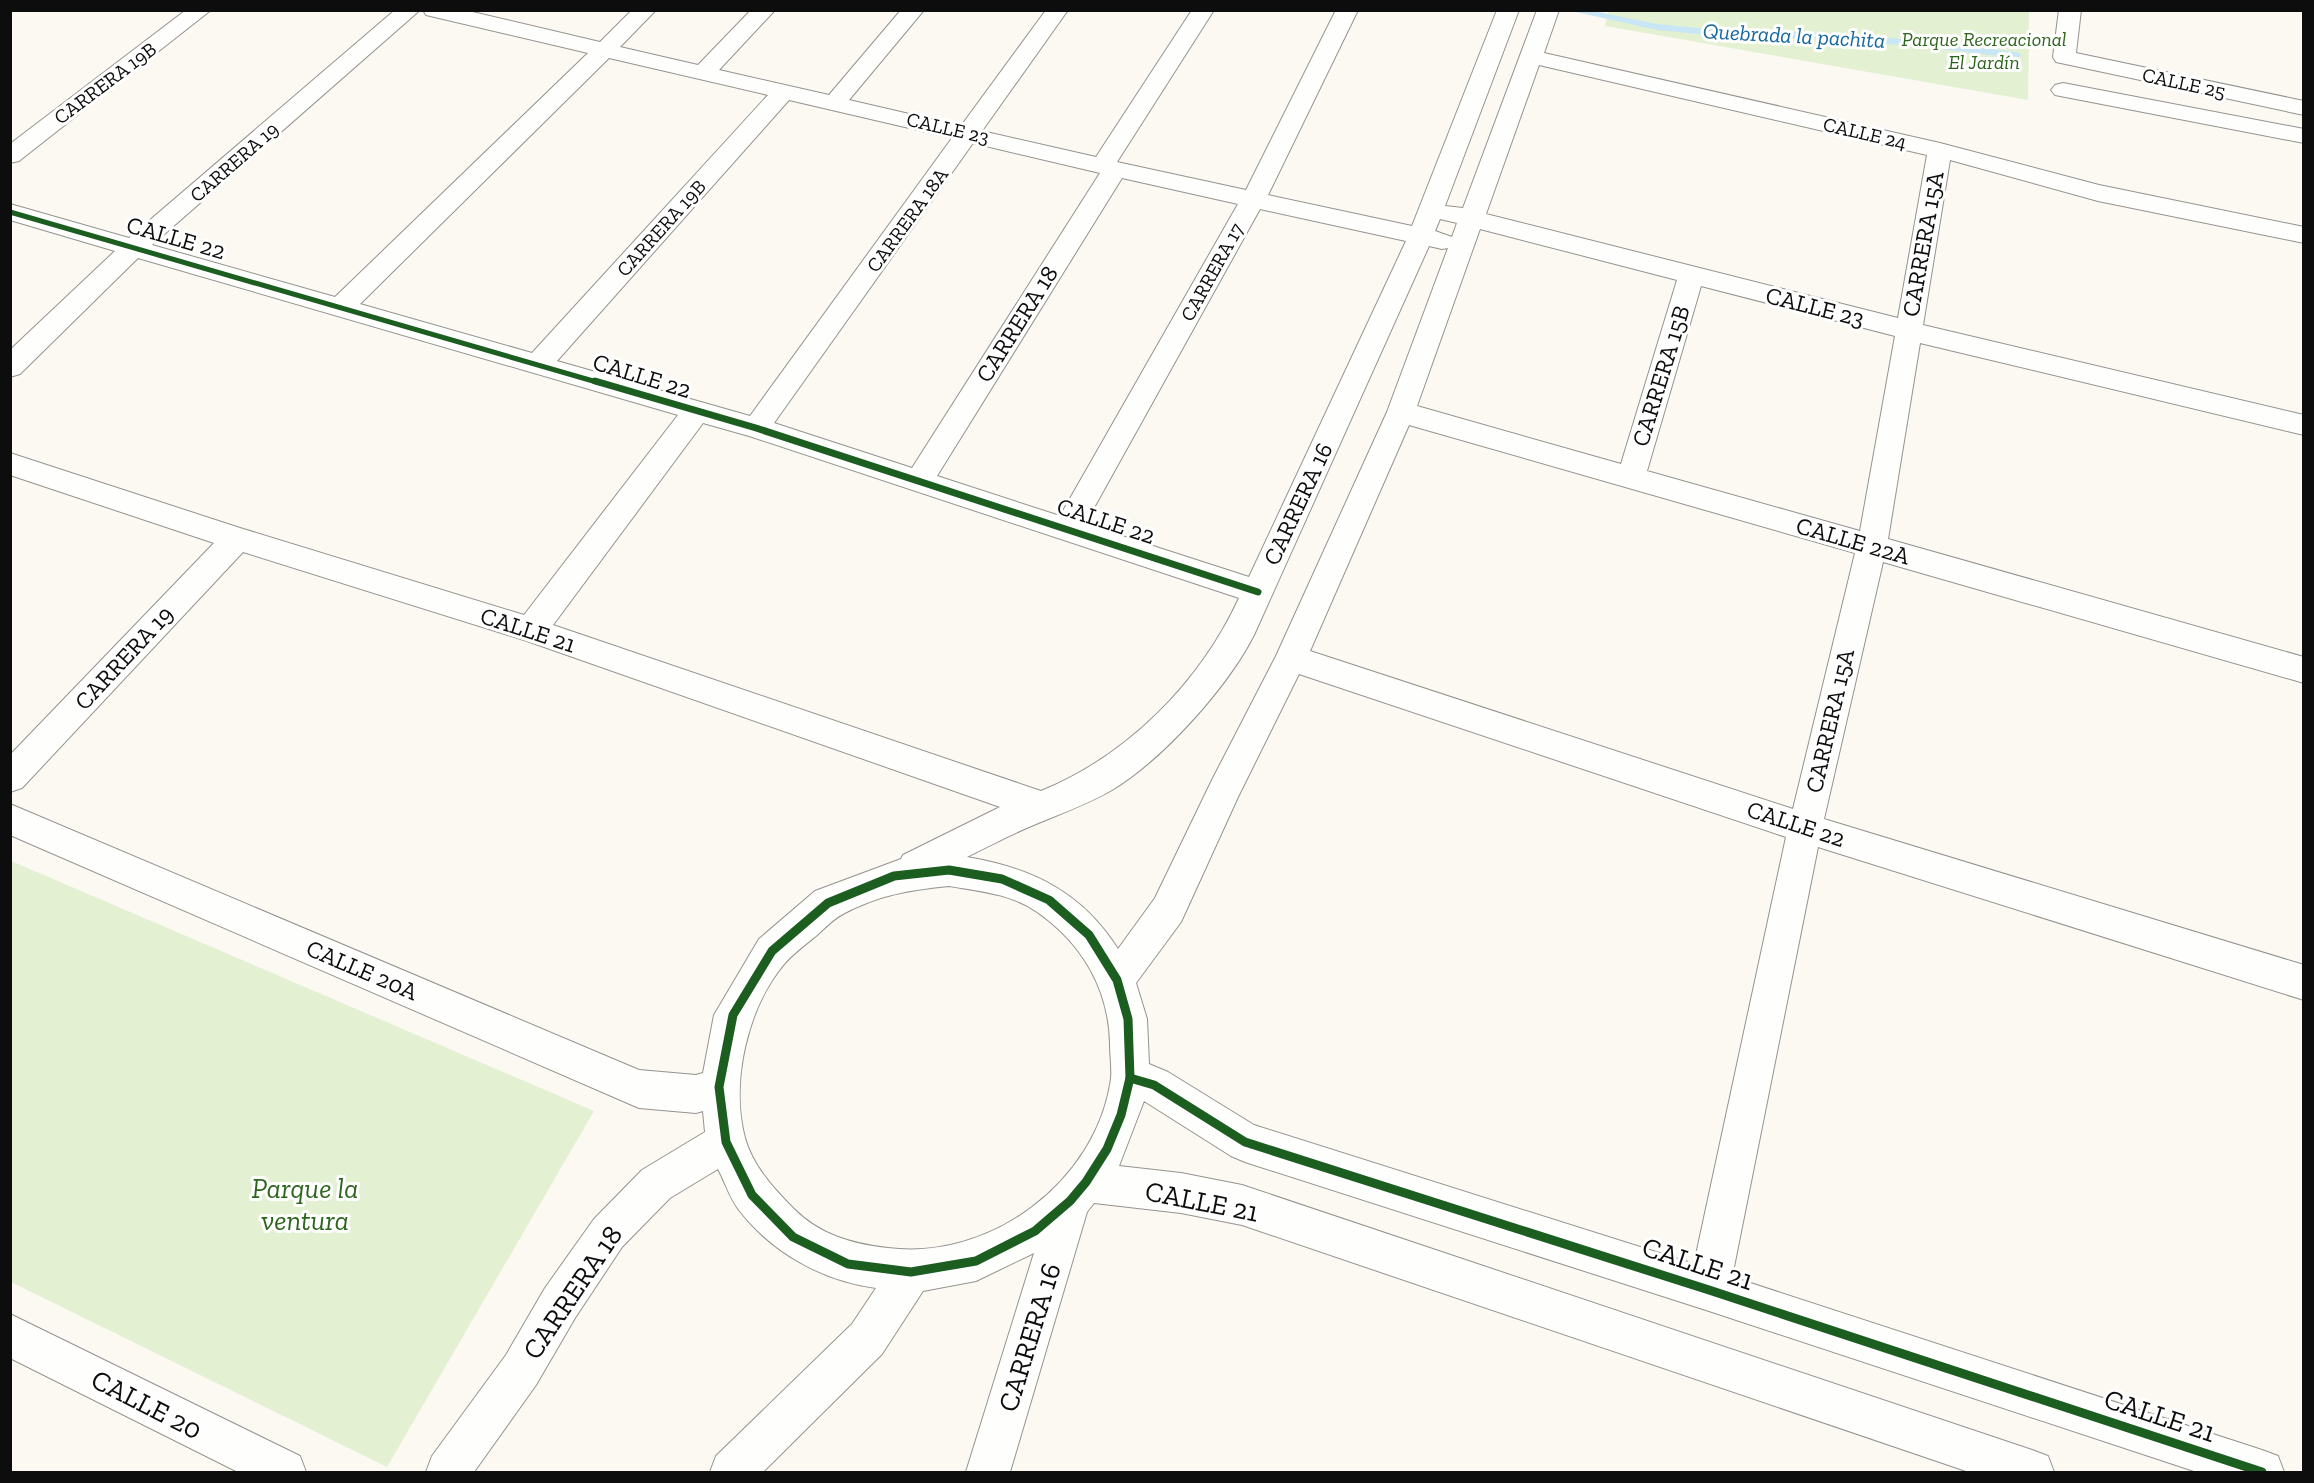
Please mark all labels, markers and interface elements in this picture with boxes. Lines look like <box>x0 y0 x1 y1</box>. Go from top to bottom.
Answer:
water label: Quebrada la pachita <box>1702 17 1886 54</box>
park label: Parque Recreacional El Jardín <box>1901 27 2067 74</box>
street label: CARRERA 19B <box>49 37 161 129</box>
street label: CALLE 25 <box>2140 62 2228 104</box>
street label: CALLE 23 <box>904 107 992 149</box>
street label: CALLE 24 <box>1821 112 1909 154</box>
street label: CARRERA 19 <box>185 117 283 207</box>
street label: CARRERA 18A <box>861 162 953 277</box>
street label: CARRERA 15A <box>1895 169 1950 319</box>
street label: CARRERA 19B <box>611 175 711 281</box>
street label: CALLE 22 <box>123 210 229 265</box>
street label: CARRERA 17 <box>1175 218 1249 325</box>
street label: CARRERA 18 <box>969 260 1064 387</box>
street label: CALLE 23 <box>1763 280 1868 333</box>
street label: CARRERA 15B <box>1625 302 1696 450</box>
street label: CALLE 22 <box>589 347 695 404</box>
street label: CARRERA 16 <box>1257 438 1339 570</box>
street label: CALLE 22 <box>1053 491 1159 550</box>
street label: CALLE 22A <box>1793 510 1914 571</box>
street label: CARRERA 19 <box>68 600 179 716</box>
street label: CALLE 21 <box>477 601 579 659</box>
street label: CARRERA 15A <box>1799 646 1860 796</box>
street label: CALLE 22 <box>1743 794 1849 853</box>
street label: CALLE 20A <box>302 933 423 1006</box>
park label: Parque la ventura <box>252 1172 358 1237</box>
street label: CALLE 21 <box>1142 1174 1262 1229</box>
street label: CARRERA 18 <box>516 1219 629 1365</box>
street label: CALLE 21 <box>1638 1230 1758 1297</box>
street label: CARRERA 16 <box>991 1259 1068 1415</box>
street label: CALLE 20 <box>86 1362 208 1446</box>
street label: CALLE 21 <box>2100 1382 2220 1449</box>

